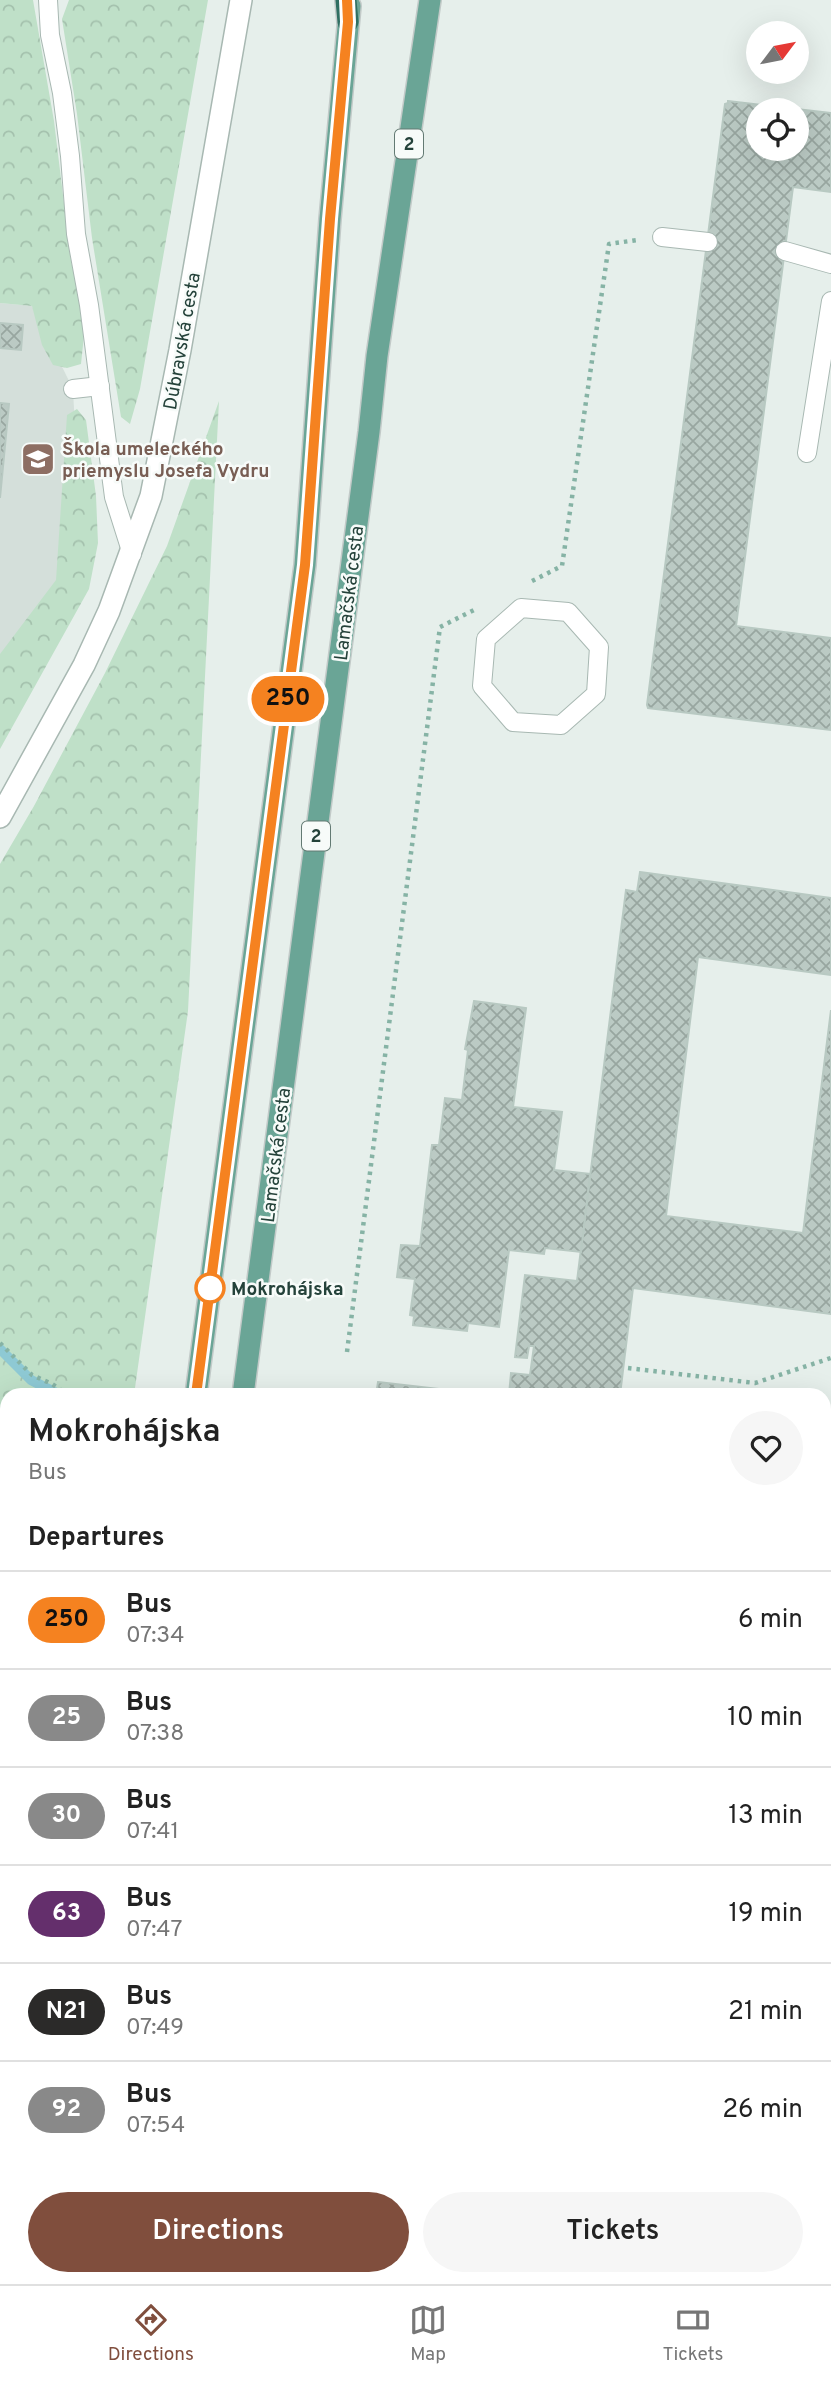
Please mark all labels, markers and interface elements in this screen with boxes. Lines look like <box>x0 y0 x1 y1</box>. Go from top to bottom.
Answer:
north arrow <box>746 21 808 84</box>
map controls <box>746 21 809 161</box>
button: locate <box>746 98 809 161</box>
road number: 2 <box>395 130 423 159</box>
street label: Dúbravská cesta <box>159 271 207 412</box>
place label: Škola umeleckého priemyslu Josefa Vydru <box>62 437 269 484</box>
school or university icon: Škola umeleckého priemyslu Josefa Vydru <box>19 440 57 478</box>
street label: Lamačská cesta <box>330 524 370 662</box>
line badge: 250 <box>248 676 328 722</box>
text: 250 <box>265 684 311 714</box>
road number: 2 <box>302 822 330 850</box>
street label: Lamačská cesta <box>257 1086 297 1224</box>
marker: Mokrohájska <box>195 1273 225 1303</box>
place label: Mokrohájska <box>231 1278 344 1302</box>
button: heart <box>729 1411 803 1485</box>
text: Mokrohájska <box>28 1412 221 1454</box>
text: Bus <box>28 1459 67 1488</box>
text: Departures <box>28 1522 165 1555</box>
text: Bus <box>126 1589 172 1622</box>
text: 6 min <box>738 1604 803 1637</box>
text: 250 <box>44 1605 89 1635</box>
text: 07:34 <box>126 1622 184 1651</box>
text: Bus <box>126 1687 172 1720</box>
text: 10 min <box>727 1702 803 1735</box>
text: 25 <box>52 1703 81 1733</box>
text: 07:38 <box>126 1720 184 1749</box>
text: Bus <box>126 1785 172 1818</box>
text: 13 min <box>728 1800 803 1833</box>
text: 30 <box>52 1801 81 1831</box>
text: 07:41 <box>126 1818 179 1847</box>
text: Bus <box>126 1883 172 1916</box>
text: 19 min <box>728 1898 803 1931</box>
text: 63 <box>52 1899 81 1929</box>
text: 07:47 <box>126 1916 182 1945</box>
text: Bus <box>126 1981 172 2014</box>
text: 21 min <box>728 1996 803 2029</box>
text: N21 <box>46 1997 87 2027</box>
text: 07:49 <box>126 2014 184 2043</box>
text: Bus <box>126 2079 172 2112</box>
text: 26 min <box>722 2094 803 2127</box>
text: 92 <box>52 2095 81 2125</box>
text: 07:54 <box>126 2112 185 2141</box>
button: Directions <box>28 2192 409 2272</box>
button: Tickets <box>423 2192 803 2272</box>
tab: Directions <box>108 2301 194 2367</box>
tab: Map <box>409 2301 447 2367</box>
tab: Tickets <box>662 2301 723 2367</box>

